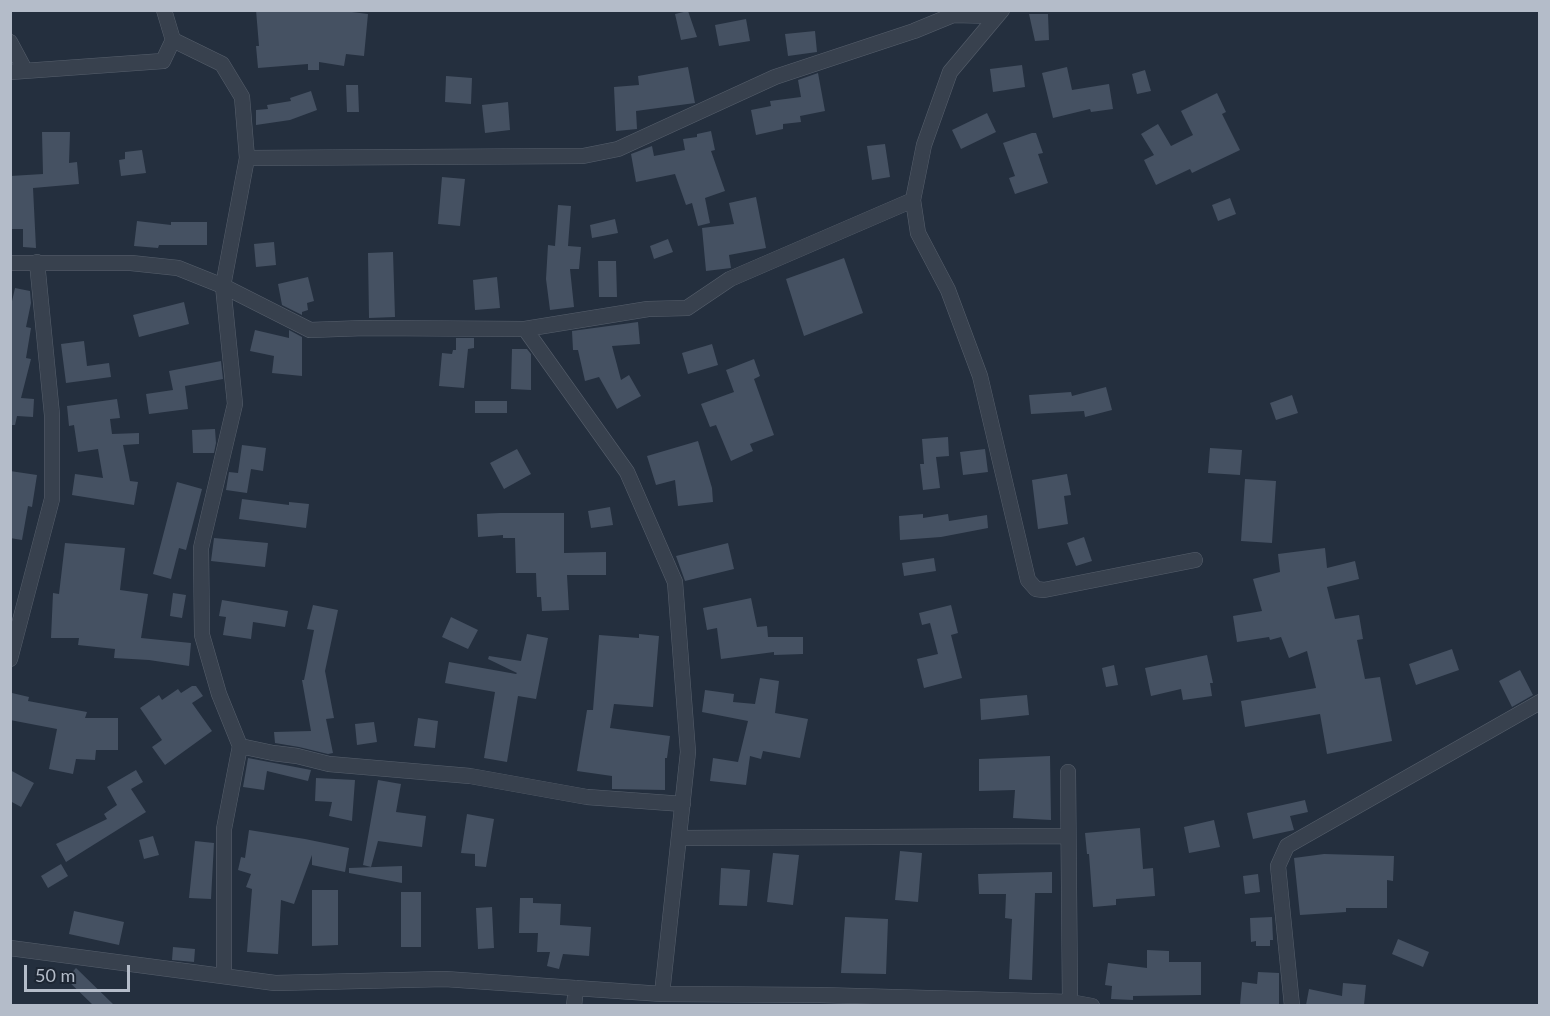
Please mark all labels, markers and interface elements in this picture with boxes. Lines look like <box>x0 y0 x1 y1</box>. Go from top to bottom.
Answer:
scale bar <box>27 953 134 991</box>
text: 50 m <box>35 964 75 986</box>

